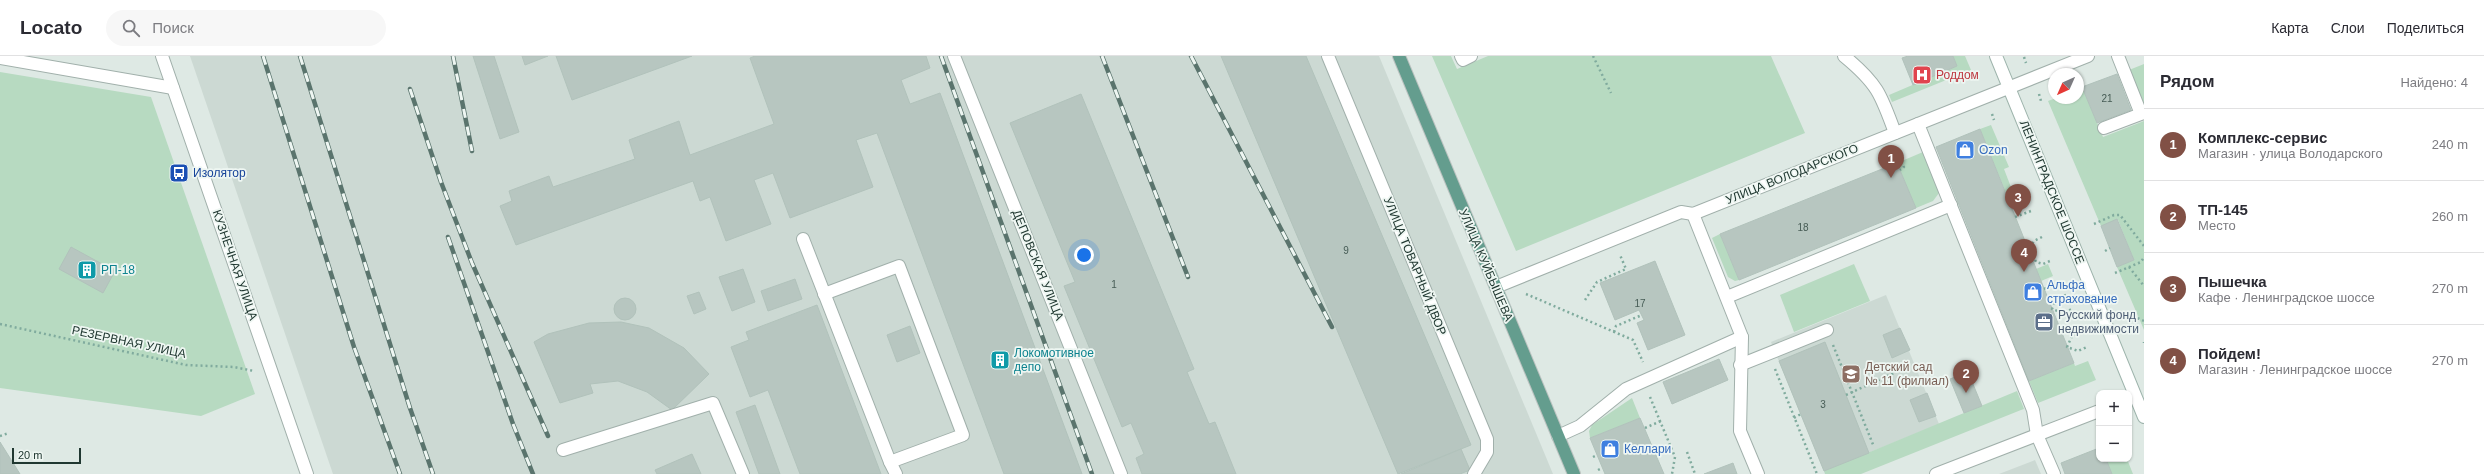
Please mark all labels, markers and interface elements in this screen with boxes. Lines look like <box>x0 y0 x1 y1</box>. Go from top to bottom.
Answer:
search box <box>106 10 386 46</box>
text: Locato <box>20 17 82 38</box>
icon: search <box>120 17 142 39</box>
text: Поиск <box>152 19 194 36</box>
text: Карта <box>2271 20 2309 36</box>
text: Слои <box>2331 20 2365 36</box>
text: Поделиться <box>2387 20 2464 36</box>
hospital icon: Роддом <box>1911 64 1933 86</box>
place label: Роддом <box>1936 68 1979 82</box>
north arrow <box>2048 68 2084 104</box>
text: Рядом <box>2160 72 2215 91</box>
text: Найдено: 4 <box>2400 75 2468 90</box>
house number: 21 <box>2101 93 2113 104</box>
street label: ЛЕНИНГРАДСКОЕ ШОССЕ <box>2017 118 2087 266</box>
text: Комплекс-сервис <box>2198 129 2327 146</box>
text: 1 <box>2169 137 2177 152</box>
text: 240 m <box>2432 137 2468 152</box>
shop icon: Ozon <box>1954 139 1976 161</box>
street label: УЛИЦА ВОЛОДАРСКОГО <box>1724 141 1860 207</box>
place label: Ozon <box>1979 143 2008 157</box>
pin: 1 <box>1878 145 1904 178</box>
text: Магазин · улица Володарского <box>2198 146 2383 161</box>
bus stop icon: Изолятор <box>168 162 190 184</box>
place label: Изолятор <box>193 166 246 180</box>
pin: 3 <box>2005 184 2031 217</box>
street label: УЛИЦА ТОВАРНЫЙ ДВОР <box>1381 194 1450 337</box>
text: ТП-145 <box>2198 201 2248 218</box>
street label: УЛИЦА КУЙБЫШЕВА <box>1456 206 1517 323</box>
street label: КУЗНЕЧНАЯ УЛИЦА <box>210 208 260 322</box>
street label: ДЕПОВСКАЯ УЛИЦА <box>1009 208 1067 322</box>
text: 2 <box>2169 209 2177 224</box>
text: 260 m <box>2432 209 2468 224</box>
text: Место <box>2198 218 2236 233</box>
house number: 18 <box>1797 222 1809 233</box>
pin: 4 <box>2011 239 2037 272</box>
your location <box>1074 245 1094 265</box>
house number: 9 <box>1343 245 1349 256</box>
building icon: РП-18 <box>76 259 98 281</box>
place label: РП-18 <box>101 263 135 277</box>
text: Пышечка <box>2198 273 2267 290</box>
place label: Альфа страхование <box>2047 278 2118 306</box>
house number: 1 <box>1111 279 1117 290</box>
shop icon: Альфа страхование <box>2022 281 2044 303</box>
text: 3 <box>2169 281 2177 296</box>
text: 270 m <box>2432 281 2468 296</box>
text: Кафе · Ленинградское шоссе <box>2198 290 2375 305</box>
house number: 17 <box>1634 298 1646 309</box>
place label: Русский фонд недвижимости <box>2058 308 2139 336</box>
office icon: Русский фонд недвижимости <box>2033 311 2055 333</box>
street label: РЕЗЕРВНАЯ УЛИЦА <box>71 323 187 361</box>
text: Пойдем! <box>2198 345 2261 362</box>
place label: Локомотивное депо <box>1014 346 1094 374</box>
building icon: Локомотивное депо <box>989 349 1011 371</box>
text: 4 <box>2169 353 2177 368</box>
text: 270 m <box>2432 353 2468 368</box>
place label: Детский сад № 11 (филиал) <box>1865 360 1949 388</box>
pin: 2 <box>1953 360 1979 393</box>
text: Магазин · Ленинградское шоссе <box>2198 362 2392 377</box>
school or university icon: Детский сад № 11 (филиал) <box>1840 363 1862 385</box>
map controls <box>2096 390 2132 462</box>
button: + <box>2096 390 2132 426</box>
house number: 3 <box>1820 399 1826 410</box>
button: − <box>2096 426 2132 462</box>
shop icon: Келлари <box>1599 438 1621 460</box>
place label: Келлари <box>1624 442 1671 456</box>
scale bar <box>12 446 81 465</box>
text: 20 m <box>18 449 42 461</box>

